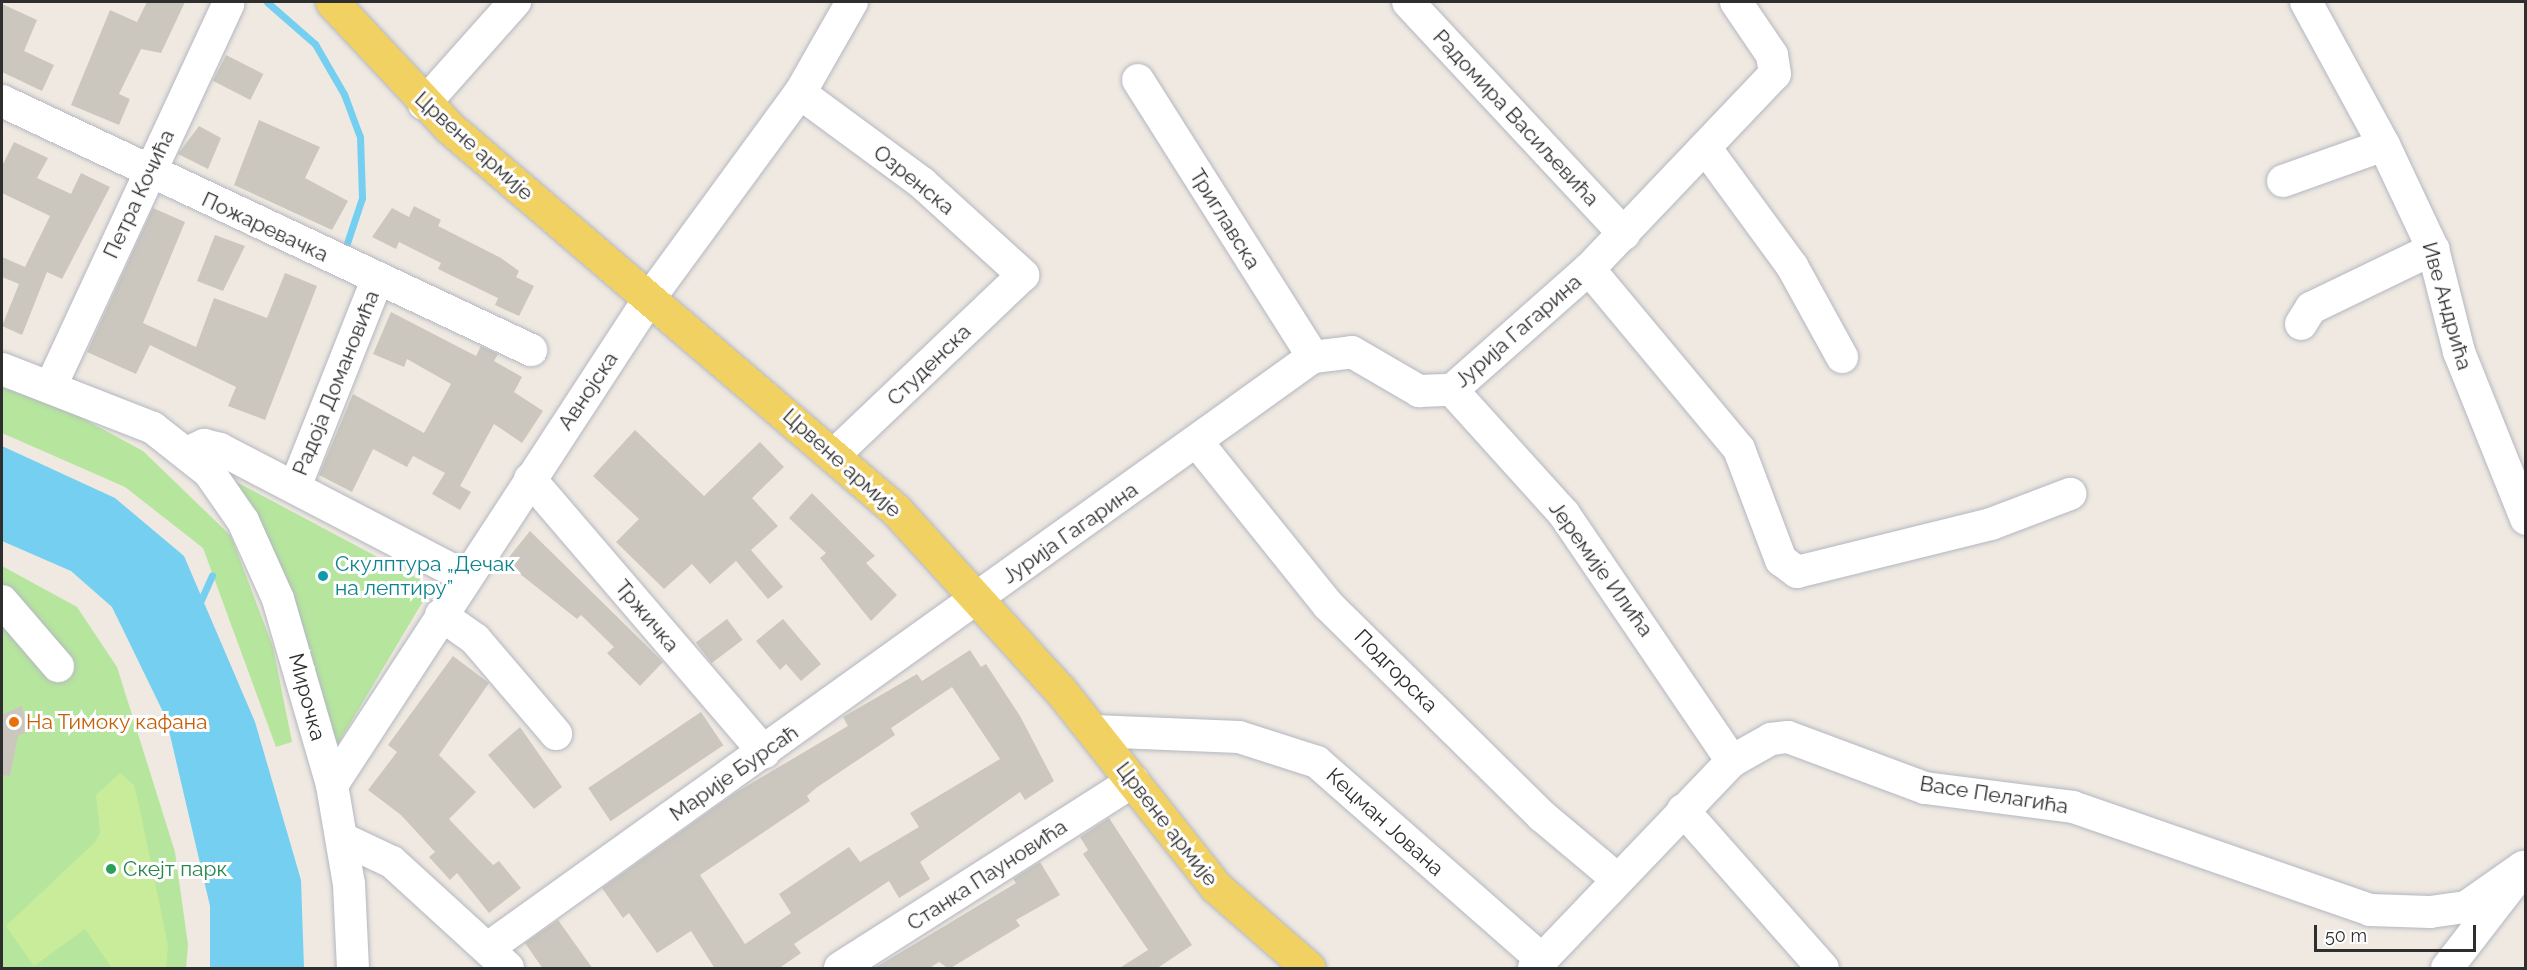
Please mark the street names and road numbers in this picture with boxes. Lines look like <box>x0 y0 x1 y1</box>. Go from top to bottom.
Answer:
street label: Радомира Васиљевића <box>1428 25 1604 211</box>
street label: Црвене армије <box>410 86 538 206</box>
street label: Петра Кочића <box>98 126 180 262</box>
street label: Озренска <box>868 140 960 220</box>
street label: Триглавска <box>1184 164 1266 274</box>
street label: Пожаревачка <box>198 187 332 267</box>
street label: Иве Андрића <box>2417 239 2477 373</box>
street label: Јурија Гагарина <box>1449 269 1587 393</box>
street label: Радоја Домановића <box>287 287 385 479</box>
street label: Студенска <box>882 319 976 411</box>
street label: Авнојска <box>553 347 623 435</box>
street label: Црвене армије <box>778 403 906 523</box>
street label: Јурија Гагарина <box>997 477 1143 589</box>
street label: Јеремије Илића <box>1543 496 1659 642</box>
street label: Тржичка <box>610 575 684 657</box>
street label: Подгорска <box>1349 624 1443 718</box>
street label: Мирочка <box>283 651 331 743</box>
street label: Марије Бурсаћ <box>665 719 803 827</box>
street label: Црвене армије <box>1111 757 1223 891</box>
street label: Кецман Јована <box>1321 763 1449 881</box>
street label: Васе Пелагића <box>1918 771 2070 819</box>
street label: Станка Пауновића <box>902 814 1072 936</box>

